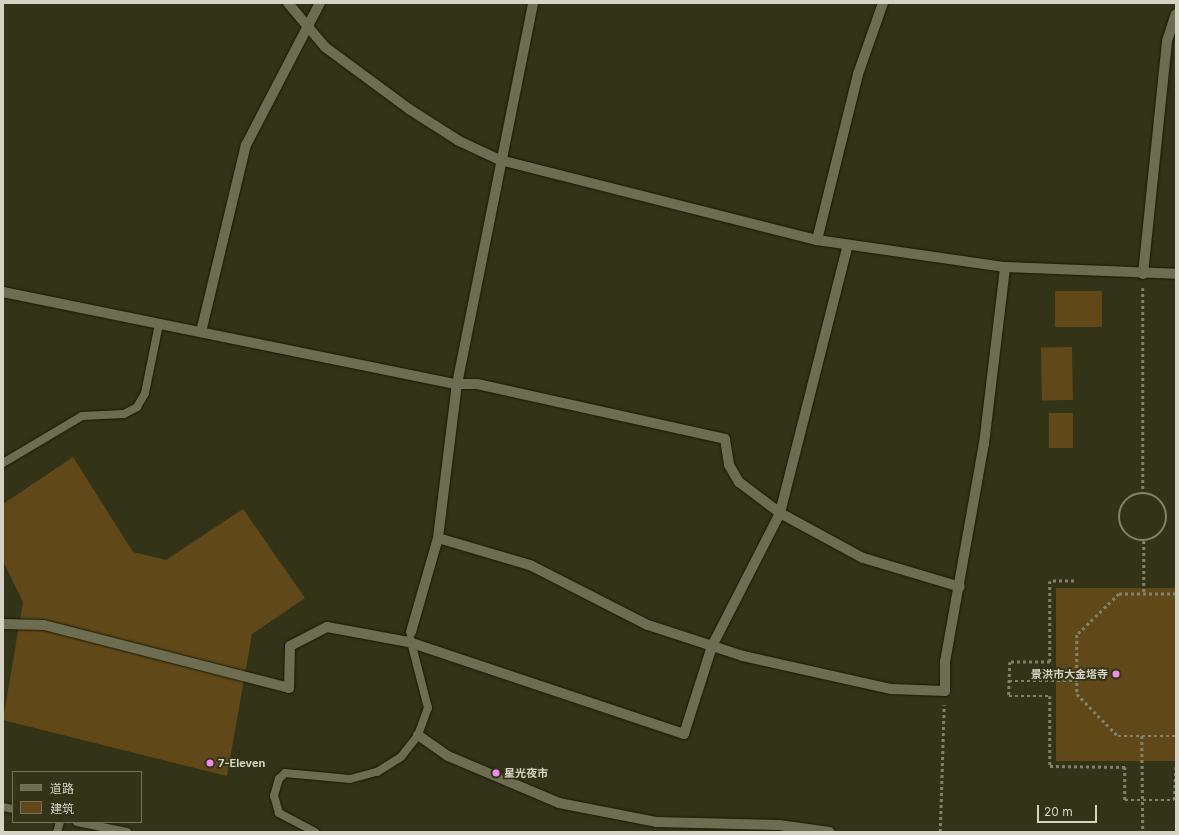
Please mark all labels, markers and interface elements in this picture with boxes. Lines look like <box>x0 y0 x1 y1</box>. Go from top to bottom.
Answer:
place label: 景洪市大金塔寺 <box>1031 667 1108 681</box>
marker: 景洪市大金塔寺 <box>1111 669 1121 679</box>
place label: 7-Eleven <box>218 756 265 770</box>
marker: 7-Eleven <box>205 758 215 768</box>
place label: 星光夜市 <box>504 766 548 780</box>
marker: 星光夜市 <box>491 768 501 778</box>
legend <box>12 771 142 823</box>
text: 道路 <box>50 781 74 796</box>
scale bar <box>1039 797 1099 823</box>
text: 建筑 <box>50 801 74 816</box>
text: 20 m <box>1044 804 1073 819</box>

